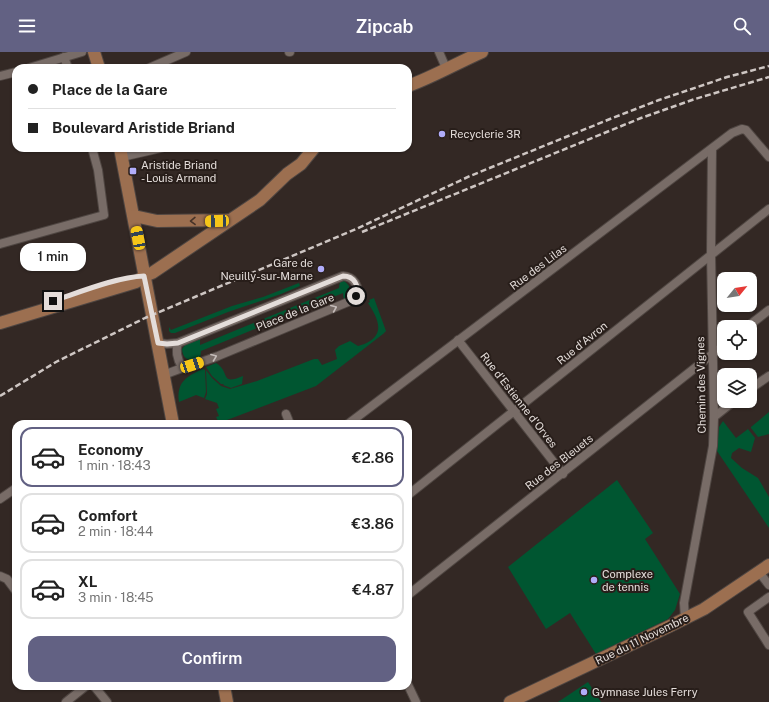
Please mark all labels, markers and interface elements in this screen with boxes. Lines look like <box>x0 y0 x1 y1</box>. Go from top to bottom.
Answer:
icon: menu <box>16 15 38 37</box>
icon: search <box>731 15 753 37</box>
text: Zipcab <box>356 16 413 37</box>
text: Place de la Gare <box>52 81 168 98</box>
text: Boulevard Aristide Briand <box>52 119 235 136</box>
place label: Recyclerie 3R <box>450 128 521 140</box>
marker: Recyclerie 3R <box>437 129 447 139</box>
place label: Aristide Briand - Louis Armand <box>141 159 217 184</box>
marker: Aristide Briand - Louis Armand <box>128 166 138 176</box>
car <box>205 215 229 227</box>
one-way arrow <box>190 217 196 226</box>
car <box>130 225 146 251</box>
street label: Rue des Lilas <box>507 242 569 292</box>
callout: 1 min <box>20 243 86 271</box>
text: 1 min <box>38 249 68 264</box>
place label: Gare de Neuilly-sur-Marne <box>220 257 313 282</box>
marker: Gare de Neuilly-sur-Marne <box>316 264 326 274</box>
north arrow <box>717 272 757 312</box>
map controls <box>717 272 757 408</box>
route start <box>347 287 365 305</box>
street label: Place de la Gare <box>254 291 336 333</box>
route end <box>44 292 62 310</box>
one-way arrow <box>329 305 337 313</box>
street label: Rue d'Avron <box>554 319 610 367</box>
button: locate <box>717 320 757 360</box>
street label: Chemin des Vignes <box>694 336 708 434</box>
street label: Rue d'Estienne d'Orves <box>478 350 560 450</box>
one-way arrow <box>210 354 217 362</box>
car <box>179 356 205 374</box>
button: layers <box>717 368 757 408</box>
street label: Rue des Bleuets <box>523 432 595 492</box>
icon: car <box>30 439 66 475</box>
text: Economy <box>78 441 143 458</box>
text: €2.86 <box>352 449 394 466</box>
text: 1 min · 18:43 <box>78 458 151 473</box>
icon: car <box>30 505 66 541</box>
text: Comfort <box>78 507 138 524</box>
text: €3.86 <box>352 515 394 532</box>
text: 2 min · 18:44 <box>78 524 153 539</box>
place label: Complexe de tennis <box>602 568 653 593</box>
icon: car <box>30 571 66 607</box>
text: XL <box>78 573 97 590</box>
marker: Complexe de tennis <box>589 575 599 585</box>
text: €4.87 <box>352 581 394 598</box>
text: 3 min · 18:45 <box>78 590 154 605</box>
street label: Rue du 11 Novembre <box>593 611 691 667</box>
button: Confirm <box>28 636 396 682</box>
place label: Gymnase Jules Ferry <box>592 686 698 698</box>
marker: Gymnase Jules Ferry <box>579 687 589 697</box>

